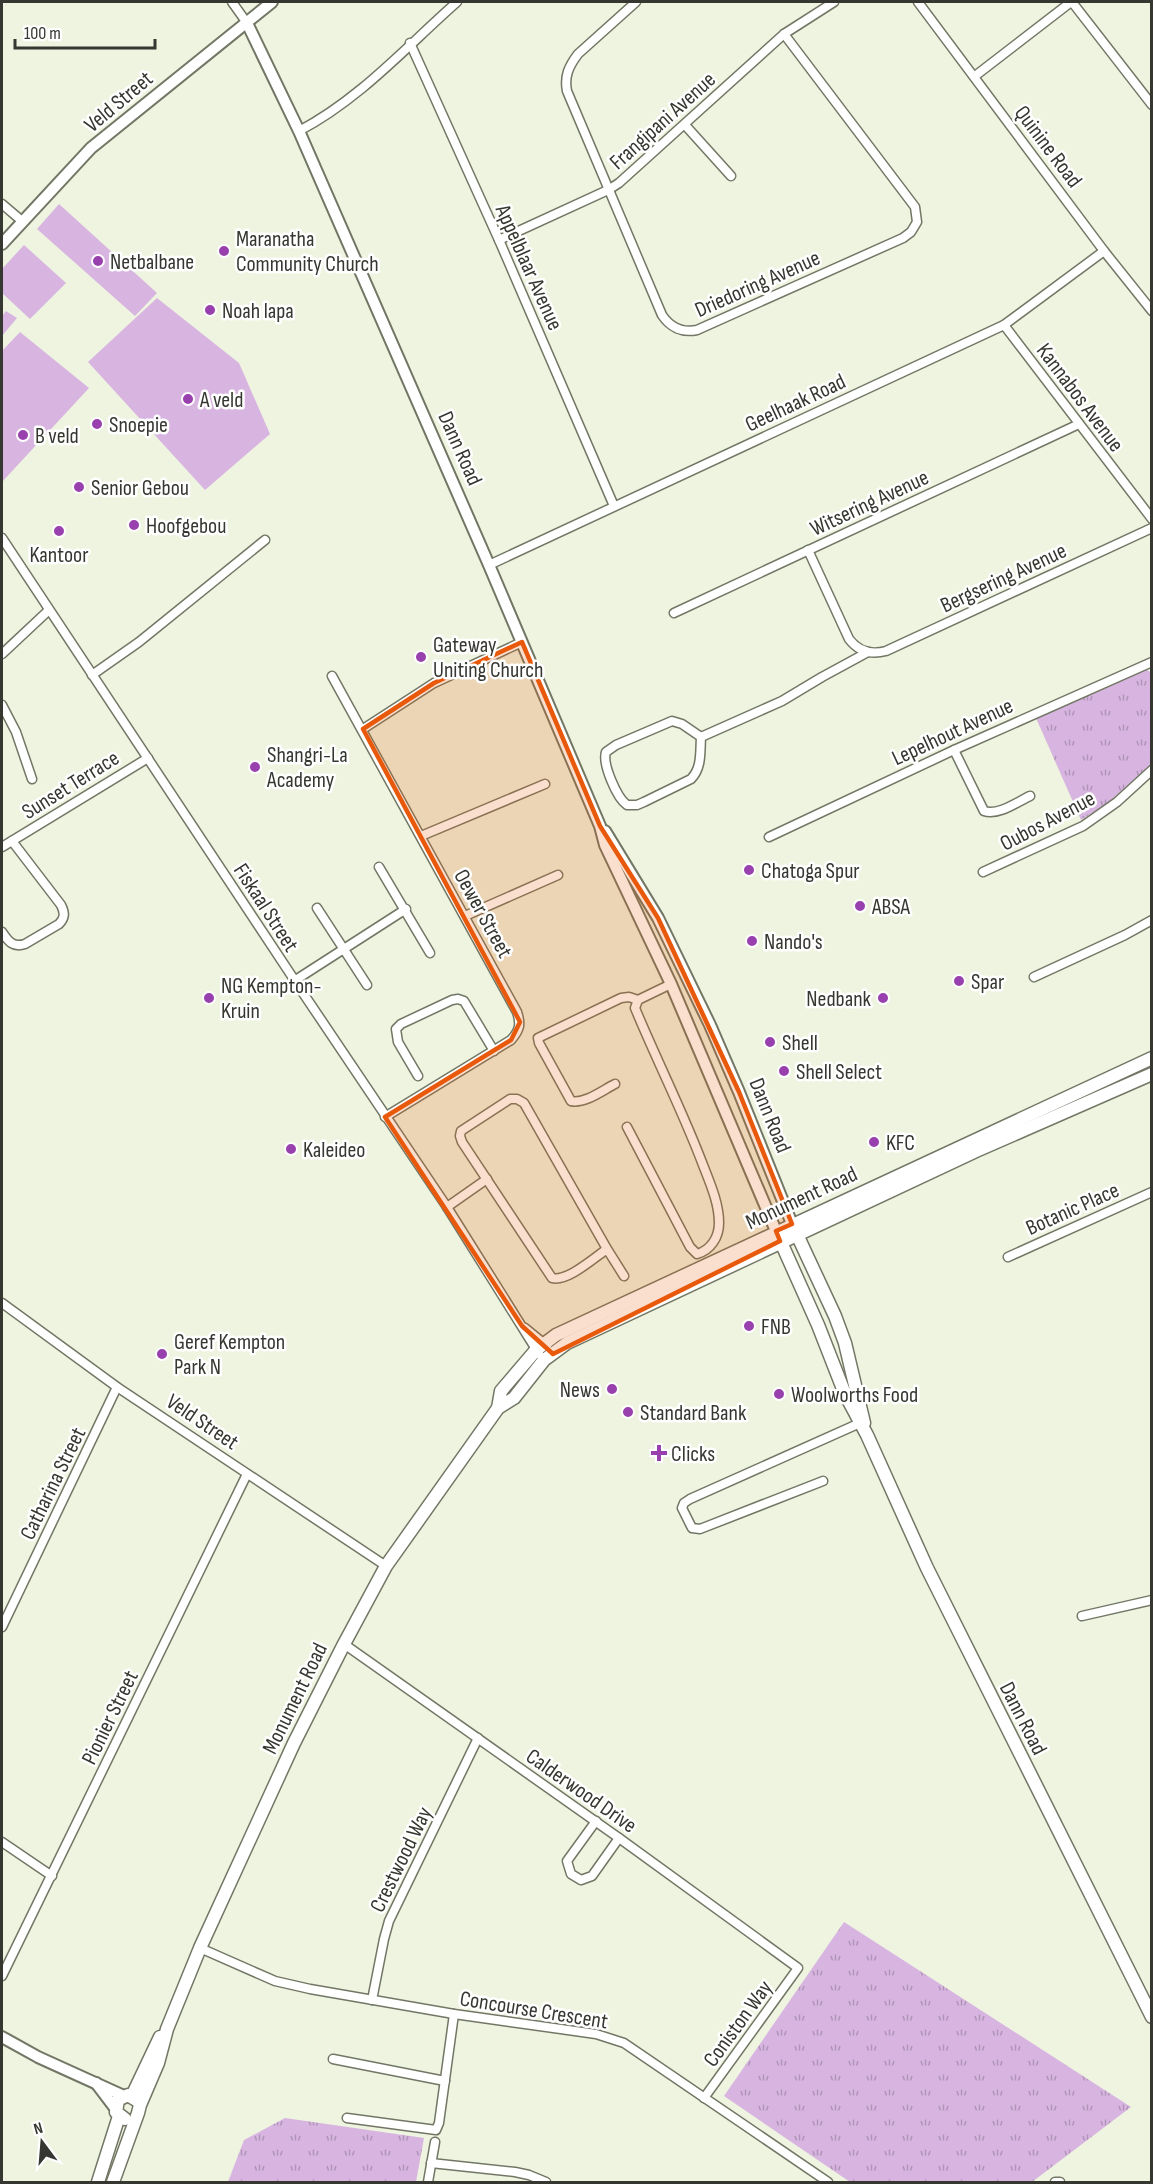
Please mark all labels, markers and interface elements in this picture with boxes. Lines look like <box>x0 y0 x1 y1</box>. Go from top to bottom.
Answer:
scale bar <box>15 12 154 50</box>
text: 100 m <box>24 23 61 44</box>
street label: Veld Street <box>79 66 159 139</box>
street label: Frangipani Avenue <box>604 66 722 176</box>
street label: Quinine Road <box>1008 100 1087 193</box>
street label: Appelblaar Avenue <box>488 200 568 335</box>
place label: Maranatha Community Church <box>236 226 379 278</box>
marker: Maranatha Community Church <box>217 244 231 258</box>
street label: Driedoring Avenue <box>691 245 824 324</box>
place label: Netbalbane <box>110 249 194 276</box>
marker: Netbalbane <box>91 254 105 268</box>
place label: Noah lapa <box>222 298 294 325</box>
marker: Noah lapa <box>203 303 217 317</box>
street label: Kannabos Avenue <box>1030 338 1129 458</box>
street label: Geelhaak Road <box>741 368 850 438</box>
place label: A veld <box>199 387 243 414</box>
marker: A veld <box>181 392 195 406</box>
street label: Dann Road <box>431 407 488 490</box>
place label: Snoepie <box>109 412 168 439</box>
marker: Snoepie <box>90 417 104 431</box>
place label: B veld <box>35 423 79 450</box>
marker: B veld <box>16 428 30 442</box>
street label: Witsering Avenue <box>806 464 933 543</box>
place label: Senior Gebou <box>91 475 189 502</box>
marker: Senior Gebou <box>72 480 86 494</box>
place label: Hoofgebou <box>146 513 226 540</box>
marker: Hoofgebou <box>127 518 141 532</box>
marker: Kantoor <box>52 524 66 538</box>
street label: Bergsering Avenue <box>936 537 1071 619</box>
place label: Kantoor <box>30 542 88 569</box>
place label: Gateway Uniting Church <box>433 632 543 684</box>
marker: Gateway Uniting Church <box>414 650 428 664</box>
street label: Lepelhout Avenue <box>888 693 1017 772</box>
place label: Shangri-La Academy <box>266 742 348 794</box>
street label: Sunset Terrace <box>17 745 124 826</box>
marker: Shangri-La Academy <box>248 760 262 774</box>
street label: Oubos Avenue <box>996 785 1100 858</box>
place label: Chatoga Spur <box>761 858 860 885</box>
street label: Fiskaal Street <box>227 859 304 957</box>
marker: Chatoga Spur <box>742 863 756 877</box>
street label: Oewer Street <box>447 865 518 963</box>
place label: ABSA <box>871 894 911 921</box>
marker: ABSA <box>853 899 867 913</box>
place label: Nando's <box>764 929 823 956</box>
marker: Nando's <box>745 934 759 948</box>
place label: Spar <box>971 969 1004 996</box>
place label: NG Kempton- Kruin <box>221 973 322 1025</box>
marker: Spar <box>952 974 966 988</box>
place label: Nedbank <box>806 986 872 1013</box>
marker: NG Kempton- Kruin <box>202 991 216 1005</box>
marker: Nedbank <box>876 991 890 1005</box>
place label: Shell <box>782 1030 818 1057</box>
marker: Shell <box>763 1035 777 1049</box>
place label: Shell Select <box>796 1059 882 1086</box>
marker: Shell Select <box>777 1064 791 1078</box>
street label: Dann Road <box>742 1074 797 1157</box>
place label: KFC <box>886 1130 915 1157</box>
marker: KFC <box>867 1135 881 1149</box>
place label: Kaleideo <box>303 1137 365 1164</box>
marker: Kaleideo <box>284 1142 298 1156</box>
street label: Monument Road <box>741 1161 862 1236</box>
street label: Botanic Place <box>1022 1177 1123 1242</box>
place label: FNB <box>761 1314 791 1341</box>
marker: FNB <box>742 1319 756 1333</box>
place label: Geref Kempton Park N <box>174 1329 285 1381</box>
marker: Geref Kempton Park N <box>155 1347 169 1361</box>
place label: News <box>560 1377 600 1404</box>
marker: News <box>605 1382 619 1396</box>
place label: Woolworths Food <box>791 1382 918 1409</box>
marker: Woolworths Food <box>772 1387 786 1401</box>
street label: Veld Street <box>161 1388 244 1456</box>
place label: Standard Bank <box>640 1400 747 1427</box>
marker: Standard Bank <box>621 1405 635 1419</box>
street label: Catharina Street <box>15 1423 92 1544</box>
place label: Clicks <box>671 1441 715 1468</box>
marker: Clicks <box>652 1446 666 1460</box>
street label: Monument Road <box>257 1639 334 1759</box>
street label: Pionier Street <box>76 1666 145 1769</box>
street label: Dann Road <box>993 1678 1052 1760</box>
street label: Calderwood Drive <box>521 1743 642 1839</box>
street label: Crestwood Way <box>364 1802 439 1917</box>
street label: Coniston Way <box>698 1975 779 2072</box>
street label: Concourse Crescent <box>458 1985 610 2036</box>
north arrow <box>12 2112 72 2172</box>
text: N <box>32 2119 45 2139</box>

